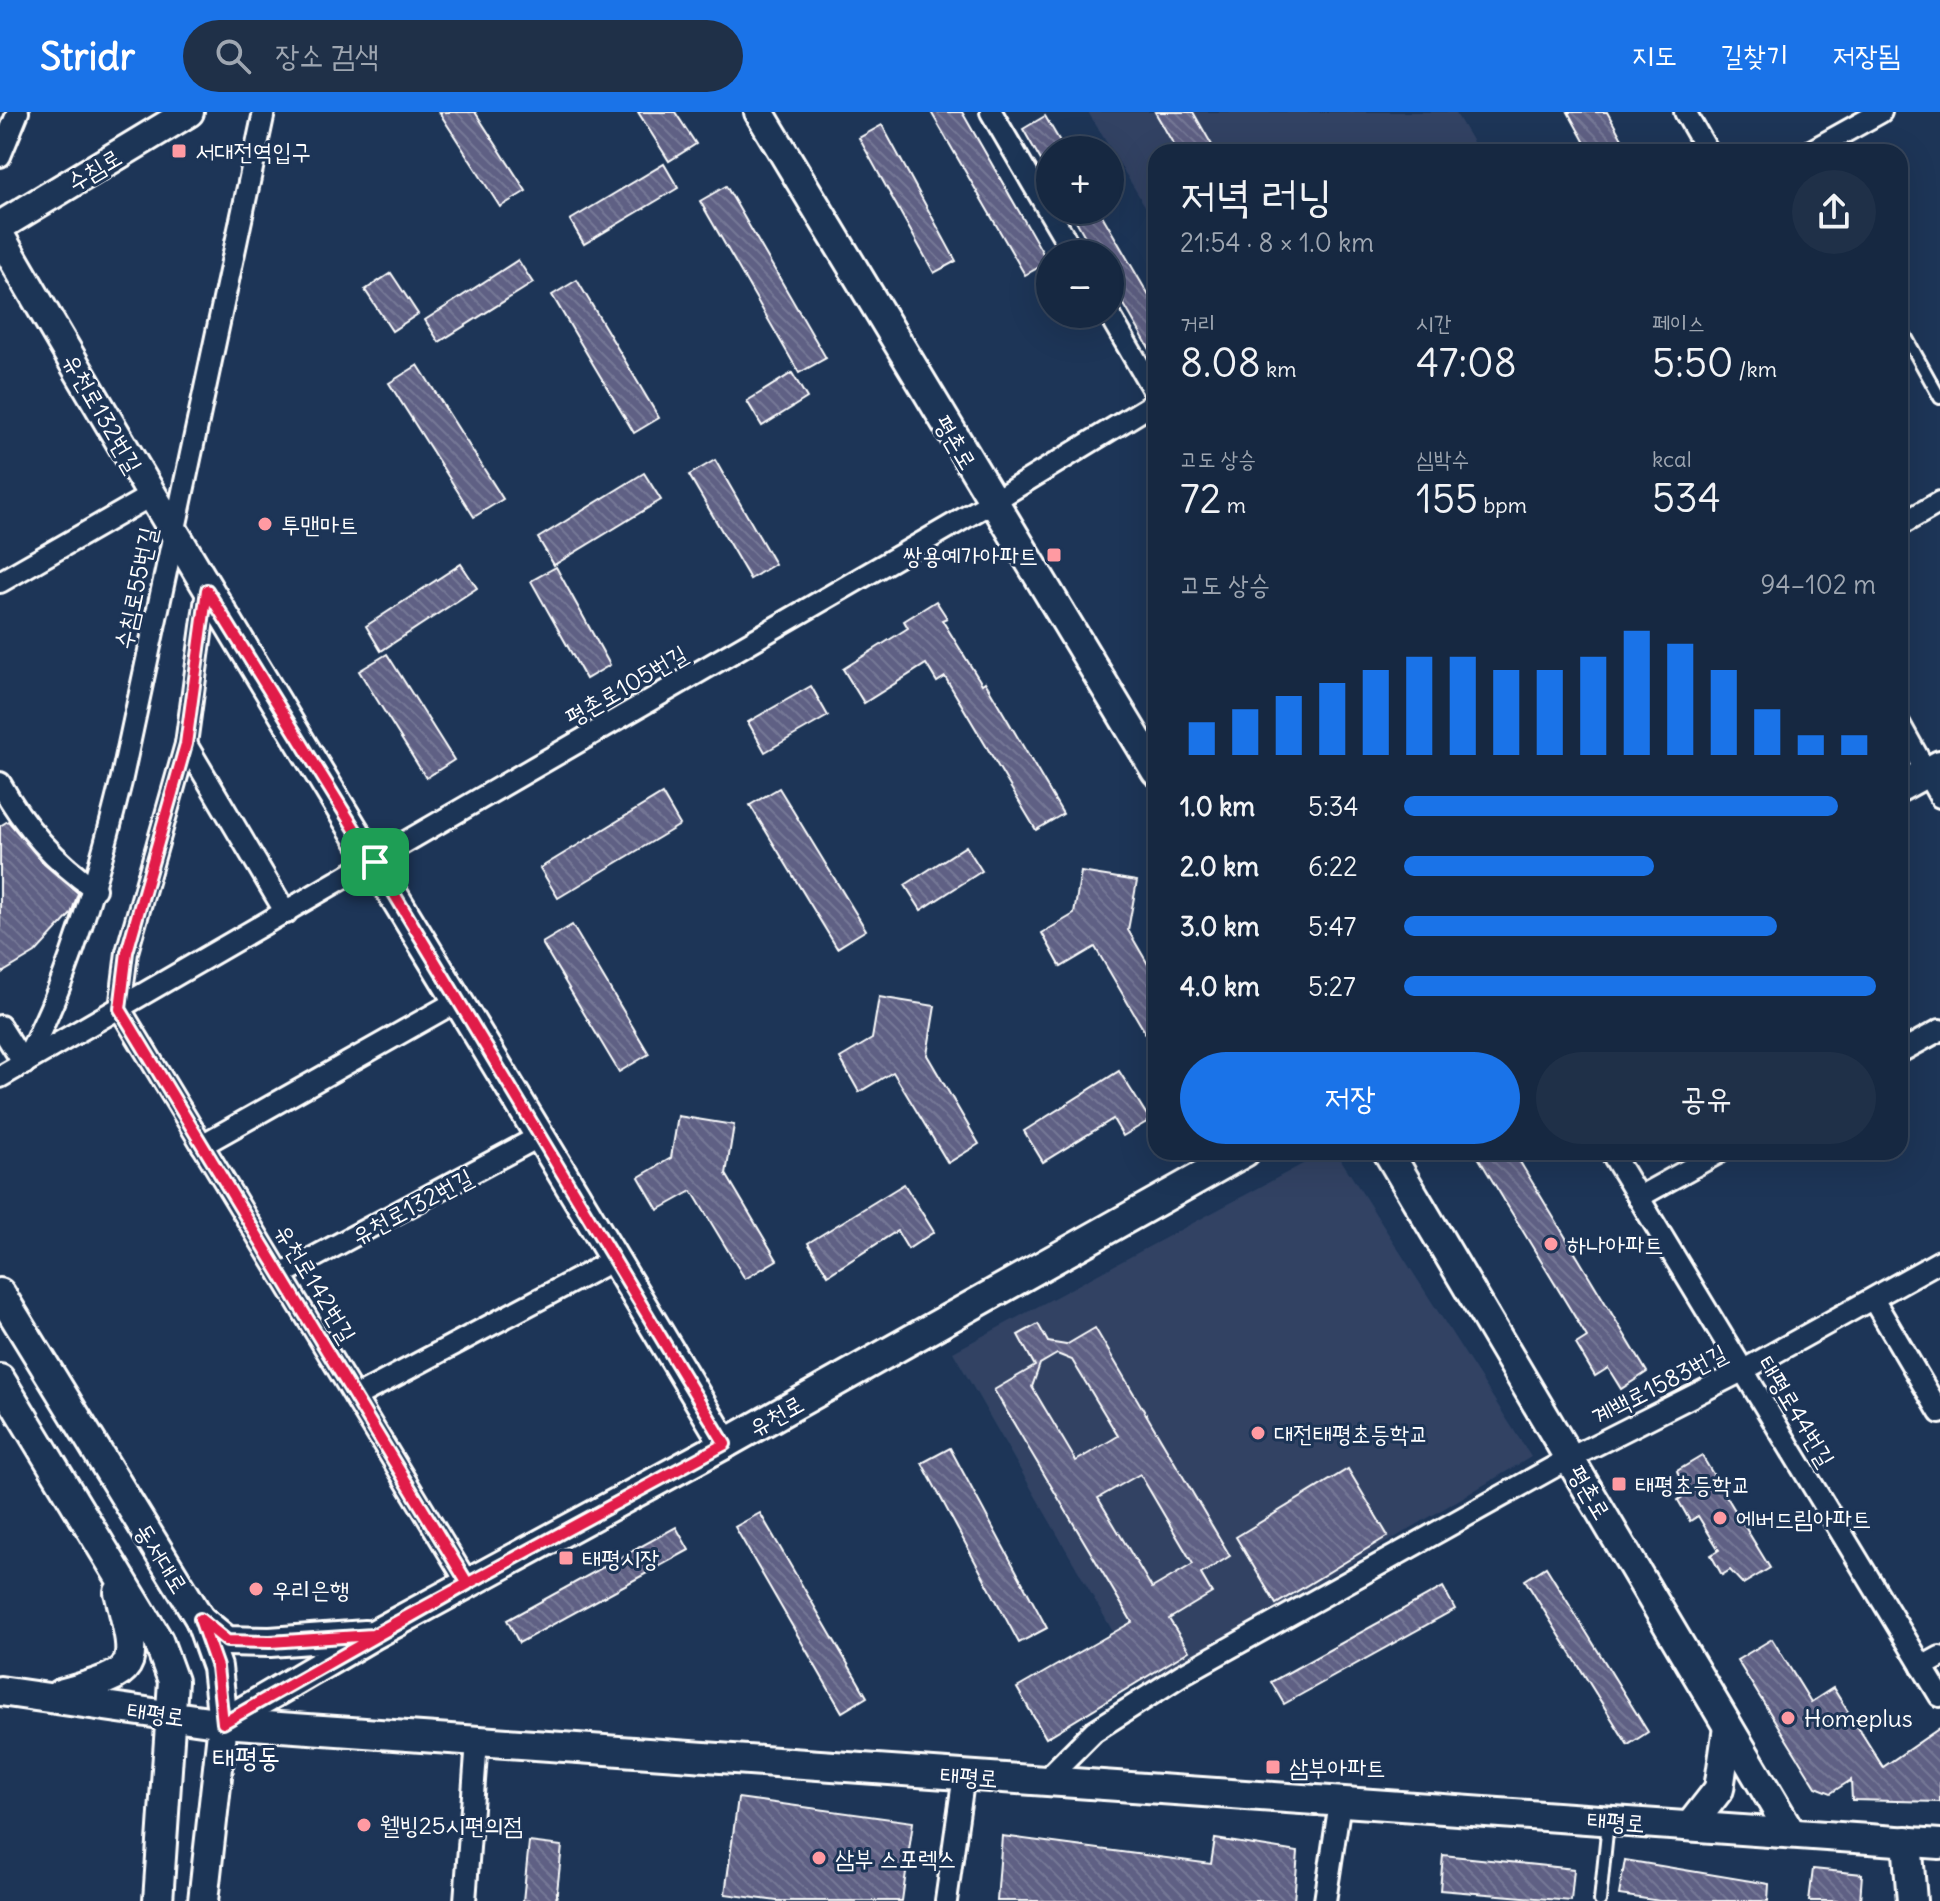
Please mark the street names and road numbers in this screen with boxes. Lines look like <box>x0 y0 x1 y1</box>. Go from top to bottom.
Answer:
street label: 수침로 <box>61 141 127 197</box>
street label: 유천로132번길 <box>57 348 149 478</box>
street label: 평촌로 <box>928 409 984 475</box>
street label: 수침로55번길 <box>107 524 163 652</box>
street label: 평촌로105번길 <box>560 638 692 732</box>
street label: 유천로132번길 <box>346 1162 478 1250</box>
street label: 유천로142번길 <box>269 1218 363 1348</box>
street label: 계백로1583번길 <box>1587 1337 1731 1431</box>
street label: 태평로44번길 <box>1752 1350 1842 1472</box>
street label: 유천로 <box>743 1388 809 1442</box>
street label: 평촌로 <box>1562 1459 1618 1525</box>
street label: 동서대로 <box>129 1517 195 1599</box>
street label: 태평로 <box>125 1694 187 1732</box>
street label: 태평로 <box>939 1759 999 1793</box>
street label: 태평로 <box>1586 1804 1646 1838</box>

